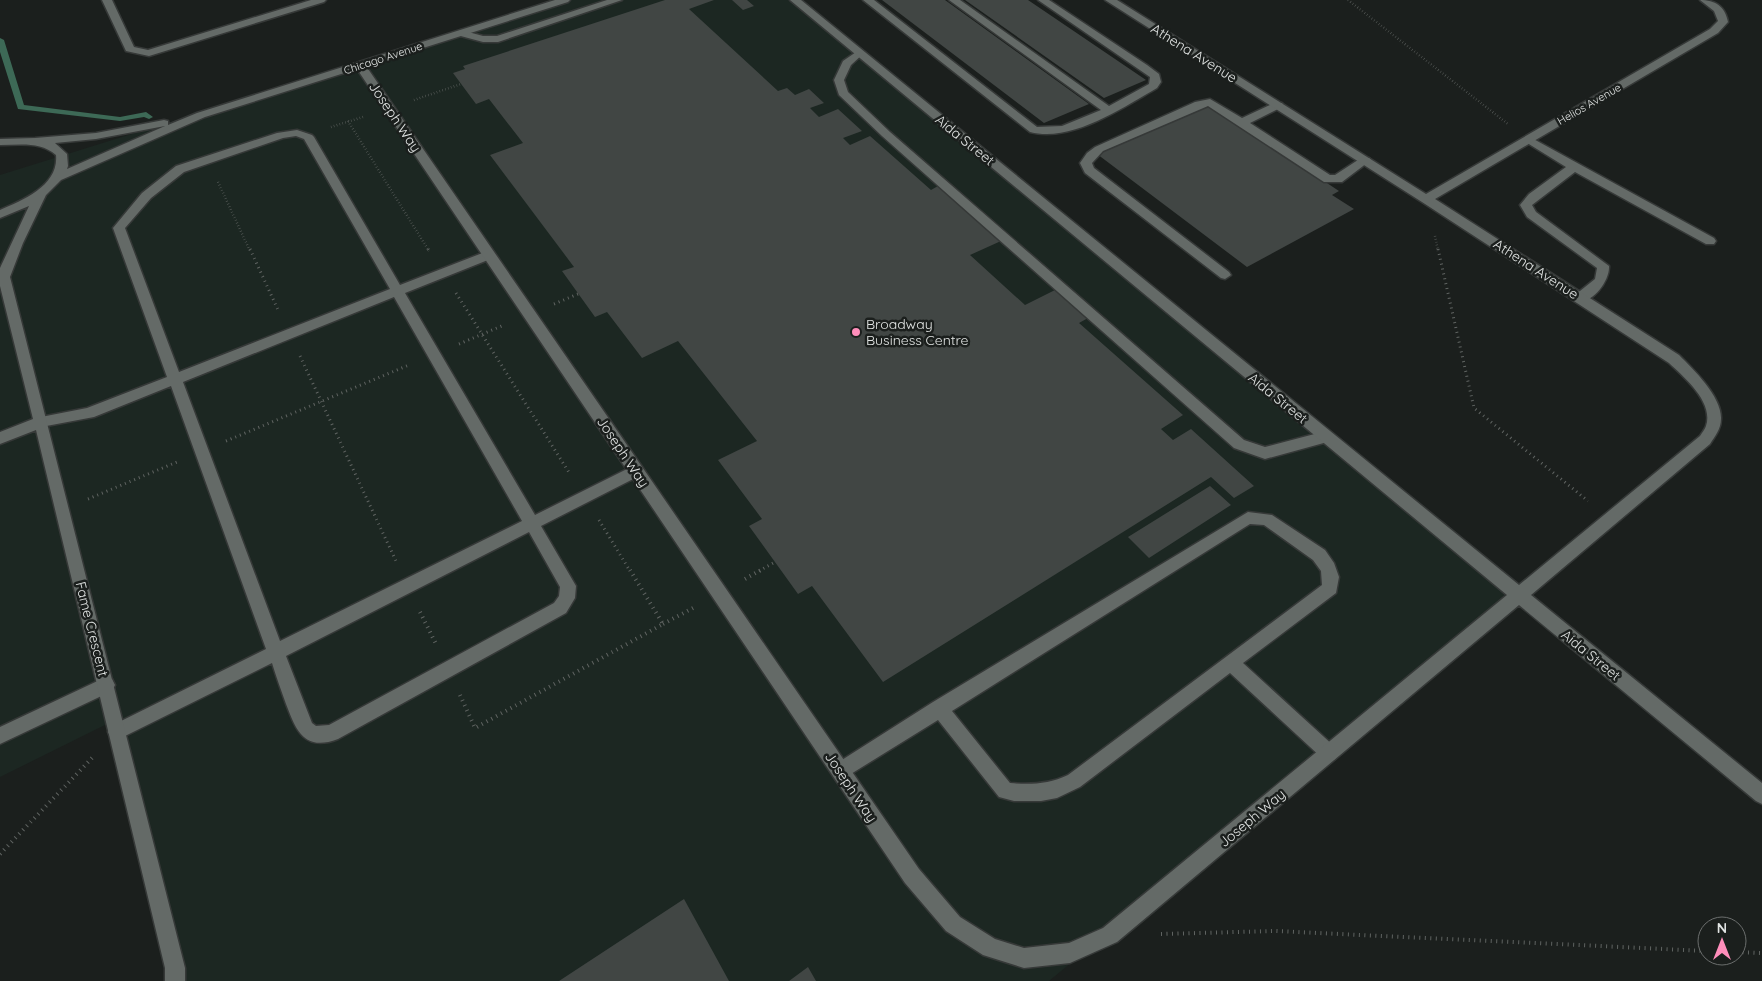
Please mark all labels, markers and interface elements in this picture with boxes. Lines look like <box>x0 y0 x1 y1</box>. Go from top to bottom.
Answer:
street label: Athena Avenue <box>1148 19 1240 87</box>
street label: Chicago Avenue <box>342 39 424 77</box>
street label: Joseph Way <box>365 78 425 156</box>
street label: Helios Avenue <box>1555 80 1623 128</box>
street label: Aida Street <box>932 111 998 170</box>
street label: Athena Avenue <box>1490 235 1582 303</box>
place label: Broadway Business Centre <box>866 315 969 349</box>
marker: Broadway Business Centre <box>850 326 862 338</box>
street label: Aida Street <box>1245 369 1311 428</box>
street label: Joseph Way <box>593 413 653 491</box>
street label: Fame Crescent <box>71 580 113 679</box>
street label: Aida Street <box>1558 626 1624 685</box>
street label: Joseph Way <box>821 748 881 826</box>
street label: Joseph Way <box>1215 785 1289 851</box>
north arrow <box>1697 916 1747 966</box>
text: N <box>1717 919 1727 937</box>

